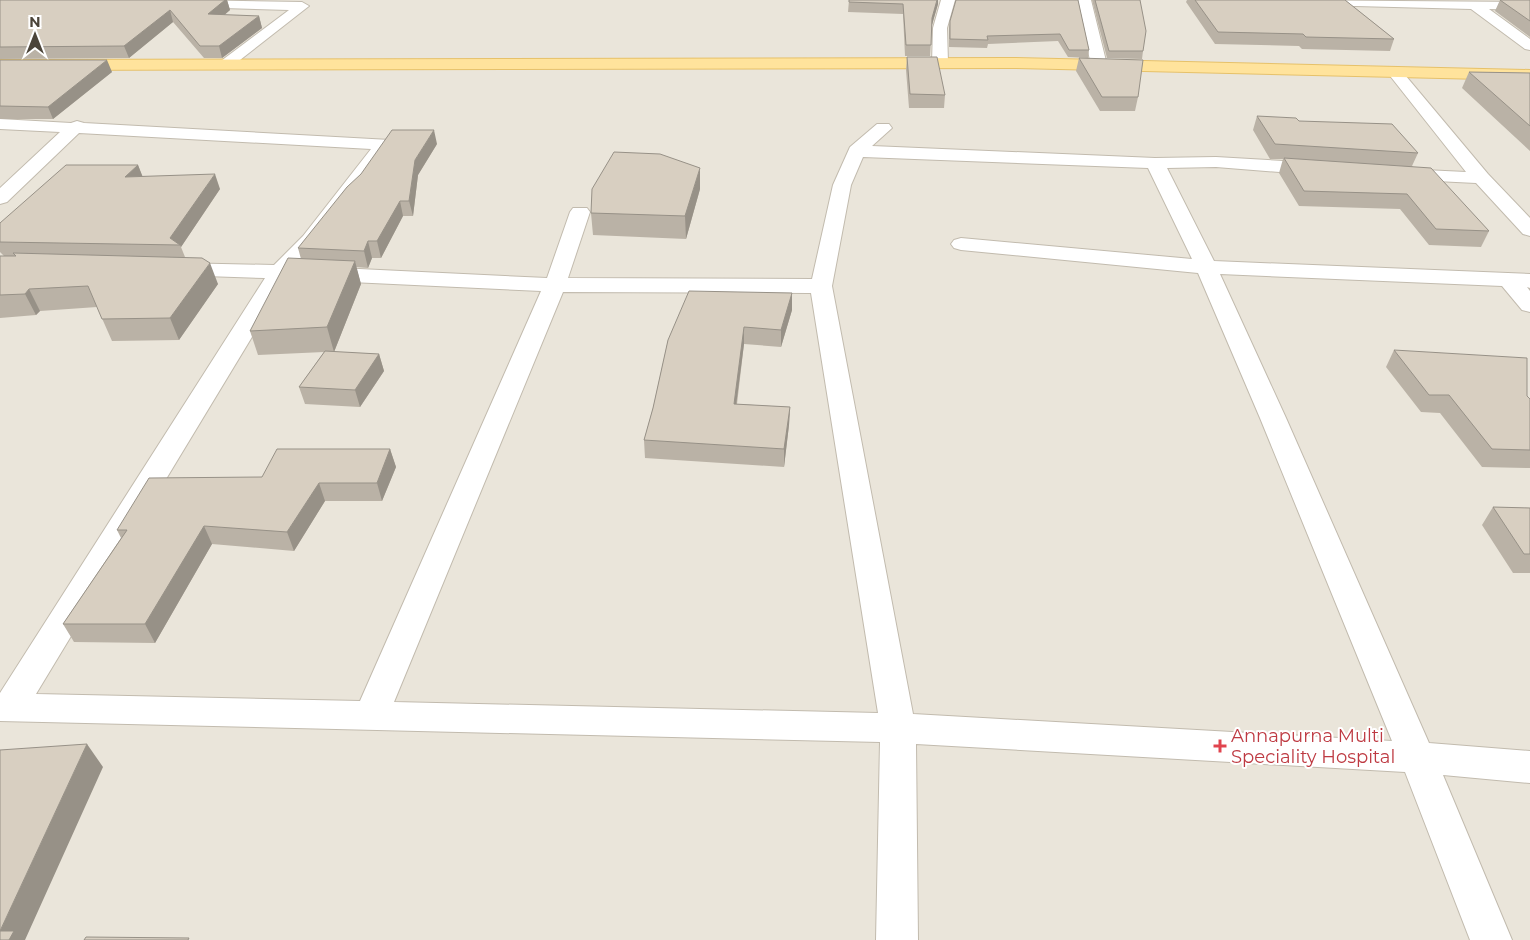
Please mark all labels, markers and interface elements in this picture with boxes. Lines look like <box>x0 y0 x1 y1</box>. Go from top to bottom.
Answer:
north arrow <box>10 10 60 60</box>
text: N <box>29 13 41 31</box>
place label: Annapurna Multi Speciality Hospital <box>1231 725 1395 768</box>
marker: Annapurna Multi Speciality Hospital <box>1213 739 1227 753</box>

